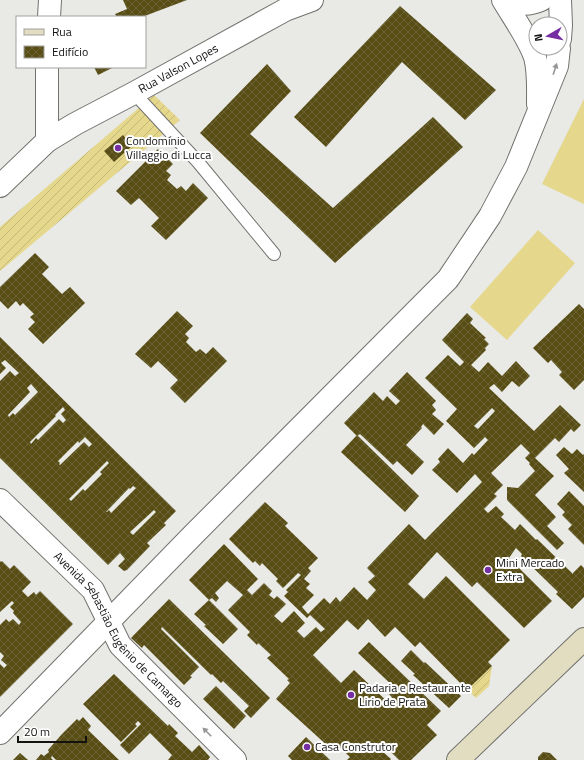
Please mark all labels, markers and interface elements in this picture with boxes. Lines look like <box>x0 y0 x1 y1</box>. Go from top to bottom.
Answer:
legend <box>16 16 146 68</box>
north arrow <box>528 16 568 56</box>
text: Rua <box>52 22 72 41</box>
text: N <box>530 33 547 43</box>
street label: Rua Valson Lopes <box>134 38 222 98</box>
text: Edifício <box>52 42 88 61</box>
one-way arrow <box>553 63 559 75</box>
place label: Condomínio Villaggio di Lucca <box>126 131 211 164</box>
marker: Condomínio Villaggio di Lucca <box>113 143 123 153</box>
street label: Avenida Sebastião Eugênio de Camargo <box>50 547 188 712</box>
place label: Mini Mercado Extra <box>496 553 564 586</box>
marker: Mini Mercado Extra <box>483 565 493 575</box>
place label: Padaria e Restaurante Lirio de Prata <box>359 678 471 711</box>
marker: Padaria e Restaurante Lirio de Prata <box>346 690 356 700</box>
scale bar <box>18 718 86 744</box>
text: 20 m <box>24 722 50 741</box>
one-way arrow <box>203 727 212 737</box>
place label: Casa Construtor <box>315 737 396 756</box>
marker: Casa Construtor <box>302 742 312 752</box>

